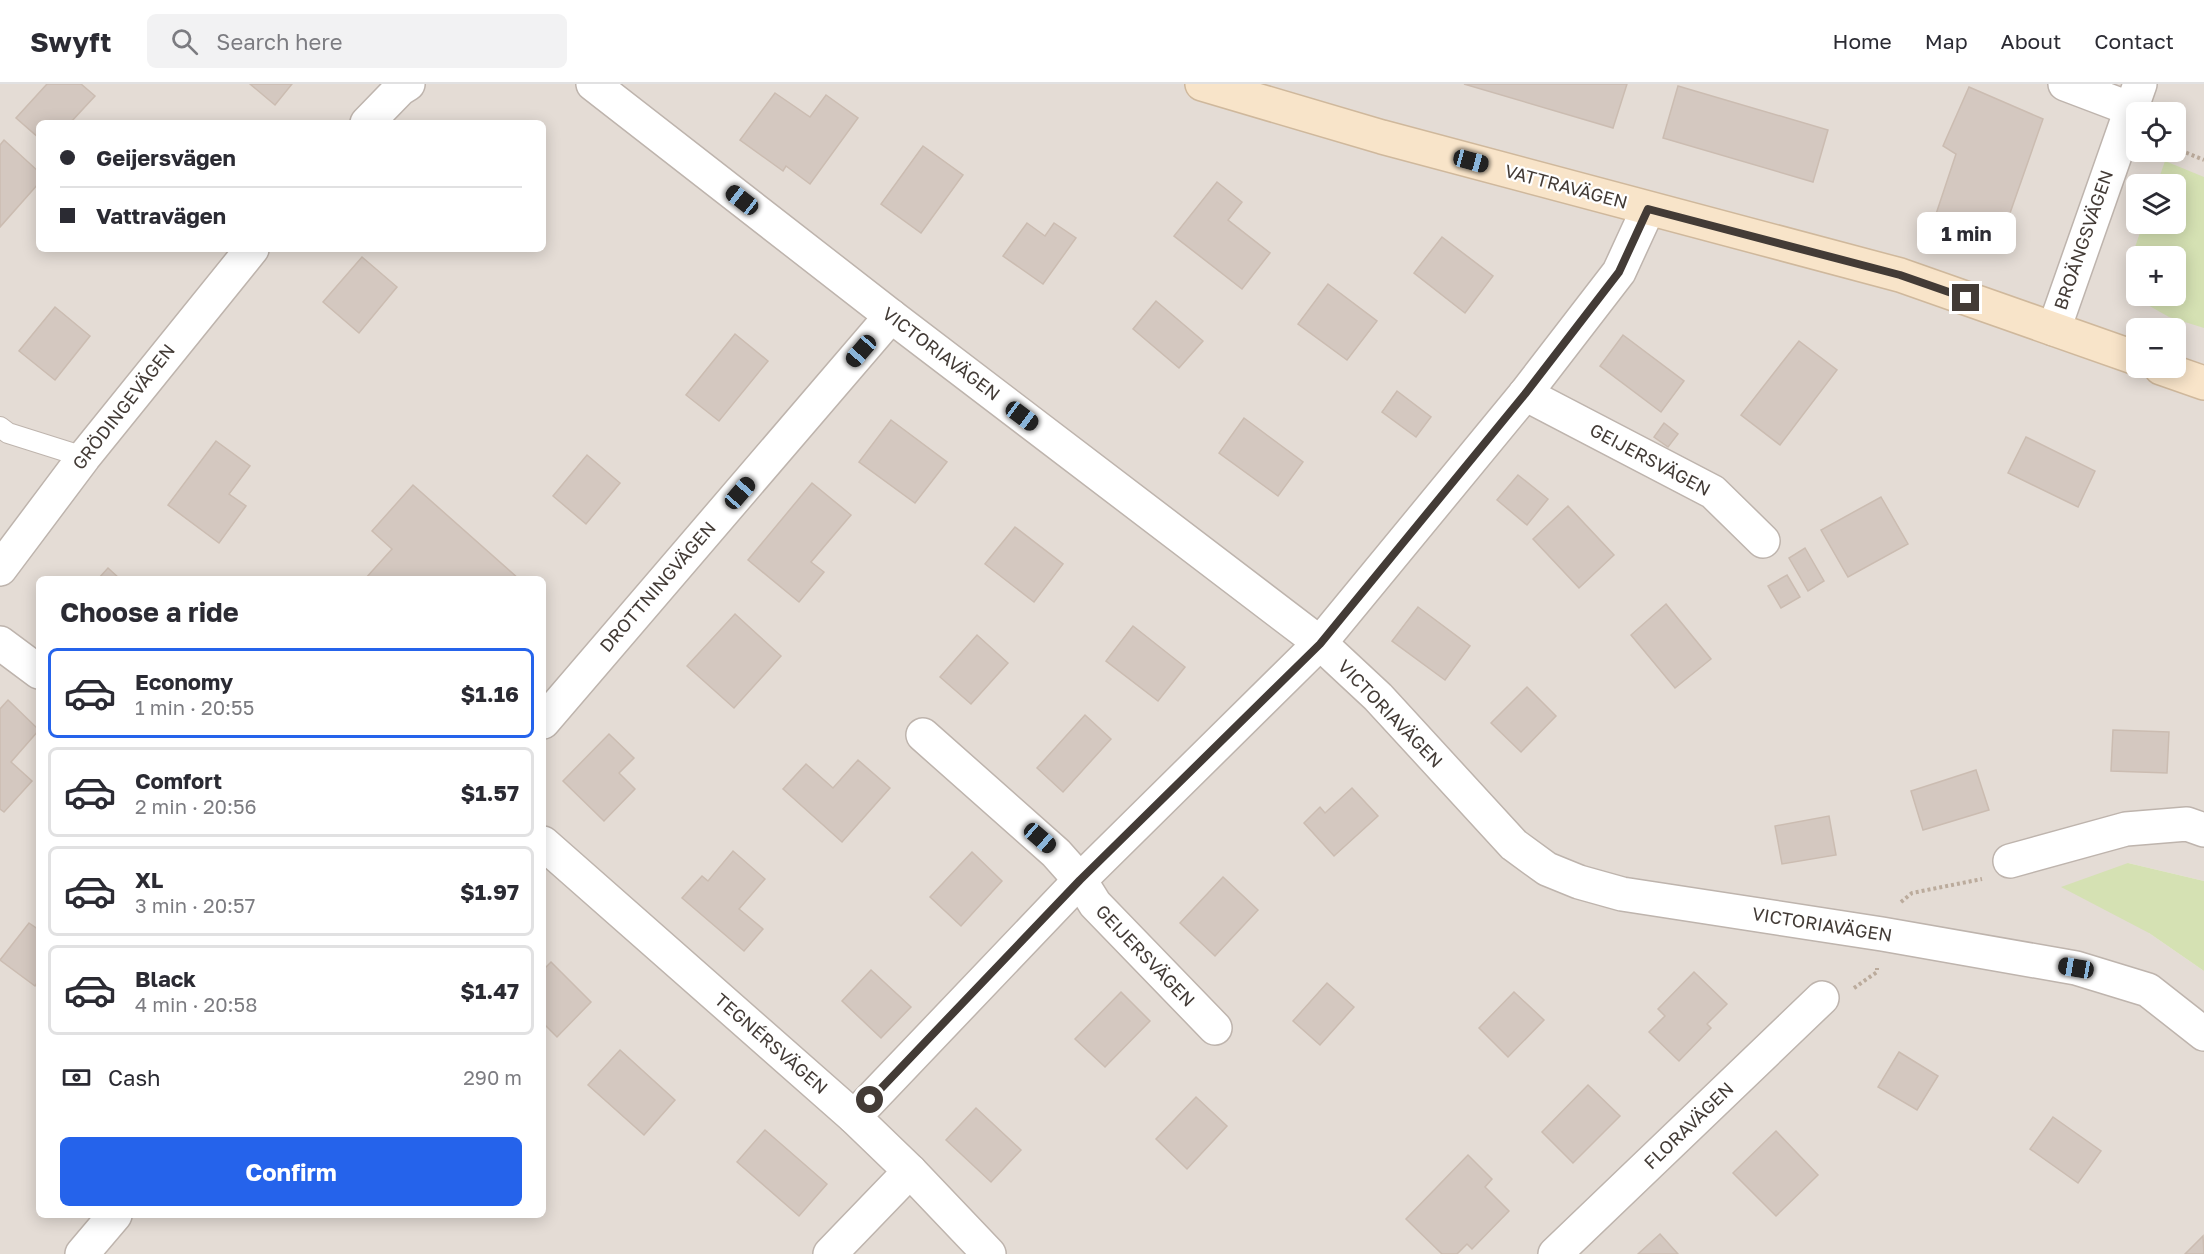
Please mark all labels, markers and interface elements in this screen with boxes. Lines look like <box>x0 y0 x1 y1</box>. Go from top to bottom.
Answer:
search box <box>147 14 567 68</box>
text: Swyft <box>30 25 111 58</box>
icon: search <box>168 25 201 58</box>
text: Search here <box>216 28 342 55</box>
text: Home <box>1832 28 1892 54</box>
text: Map <box>1925 28 1968 54</box>
text: About <box>2001 28 2061 54</box>
text: Contact <box>2094 28 2174 54</box>
map controls <box>2126 102 2186 378</box>
button: locate <box>2126 102 2186 162</box>
text: Geijersvägen <box>96 144 236 171</box>
car <box>1451 148 1491 174</box>
street label: VATTRAVÄGEN <box>1502 159 1630 213</box>
street label: BROÄNGSVÄGEN <box>2049 167 2117 312</box>
button: layers <box>2126 174 2186 234</box>
car <box>722 182 762 218</box>
text: Vattravägen <box>96 202 226 229</box>
callout: 1 min <box>1916 211 2016 253</box>
text: 1 min <box>1941 221 1992 245</box>
button: + <box>2126 246 2186 306</box>
route end <box>1952 284 1979 311</box>
street label: VICTORIAVÄGEN <box>878 302 1005 405</box>
button: − <box>2126 318 2186 378</box>
car <box>842 332 880 370</box>
street label: GRÖDINGEVÄGEN <box>67 339 179 474</box>
car <box>1002 398 1042 434</box>
street label: GEIJERSVÄGEN <box>1586 418 1714 500</box>
car <box>721 474 759 512</box>
street label: DROTTNINGVÄGEN <box>595 517 720 656</box>
text: Choose a ride <box>60 596 239 628</box>
street label: VICTORIAVÄGEN <box>1334 655 1448 772</box>
icon: car <box>63 666 117 720</box>
text: Economy <box>135 668 233 695</box>
text: $1.16 <box>461 680 519 707</box>
text: 1 min · 20:55 <box>135 695 254 719</box>
icon: car <box>63 765 117 819</box>
text: Comfort <box>135 767 222 794</box>
text: $1.57 <box>460 779 519 806</box>
text: 2 min · 20:56 <box>135 794 257 818</box>
car <box>1021 819 1059 857</box>
icon: car <box>63 864 117 918</box>
text: XL <box>135 866 163 893</box>
text: $1.97 <box>460 878 519 905</box>
text: 3 min · 20:57 <box>135 893 255 917</box>
street label: GEIJERSVÄGEN <box>1092 900 1200 1011</box>
street label: VICTORIAVÄGEN <box>1751 902 1894 946</box>
car <box>2057 956 2095 980</box>
icon: car <box>63 963 117 1017</box>
text: Black <box>135 965 196 992</box>
text: $1.47 <box>460 977 519 1004</box>
street label: TEGNÉRSVÄGEN <box>711 988 833 1098</box>
text: 4 min · 20:58 <box>135 992 257 1016</box>
icon: cash <box>60 1061 93 1094</box>
text: Cash <box>108 1064 161 1091</box>
text: 290 m <box>463 1065 522 1089</box>
street label: FLORAVÄGEN <box>1639 1077 1738 1173</box>
route start <box>856 1086 883 1113</box>
button: Confirm <box>60 1137 522 1206</box>

